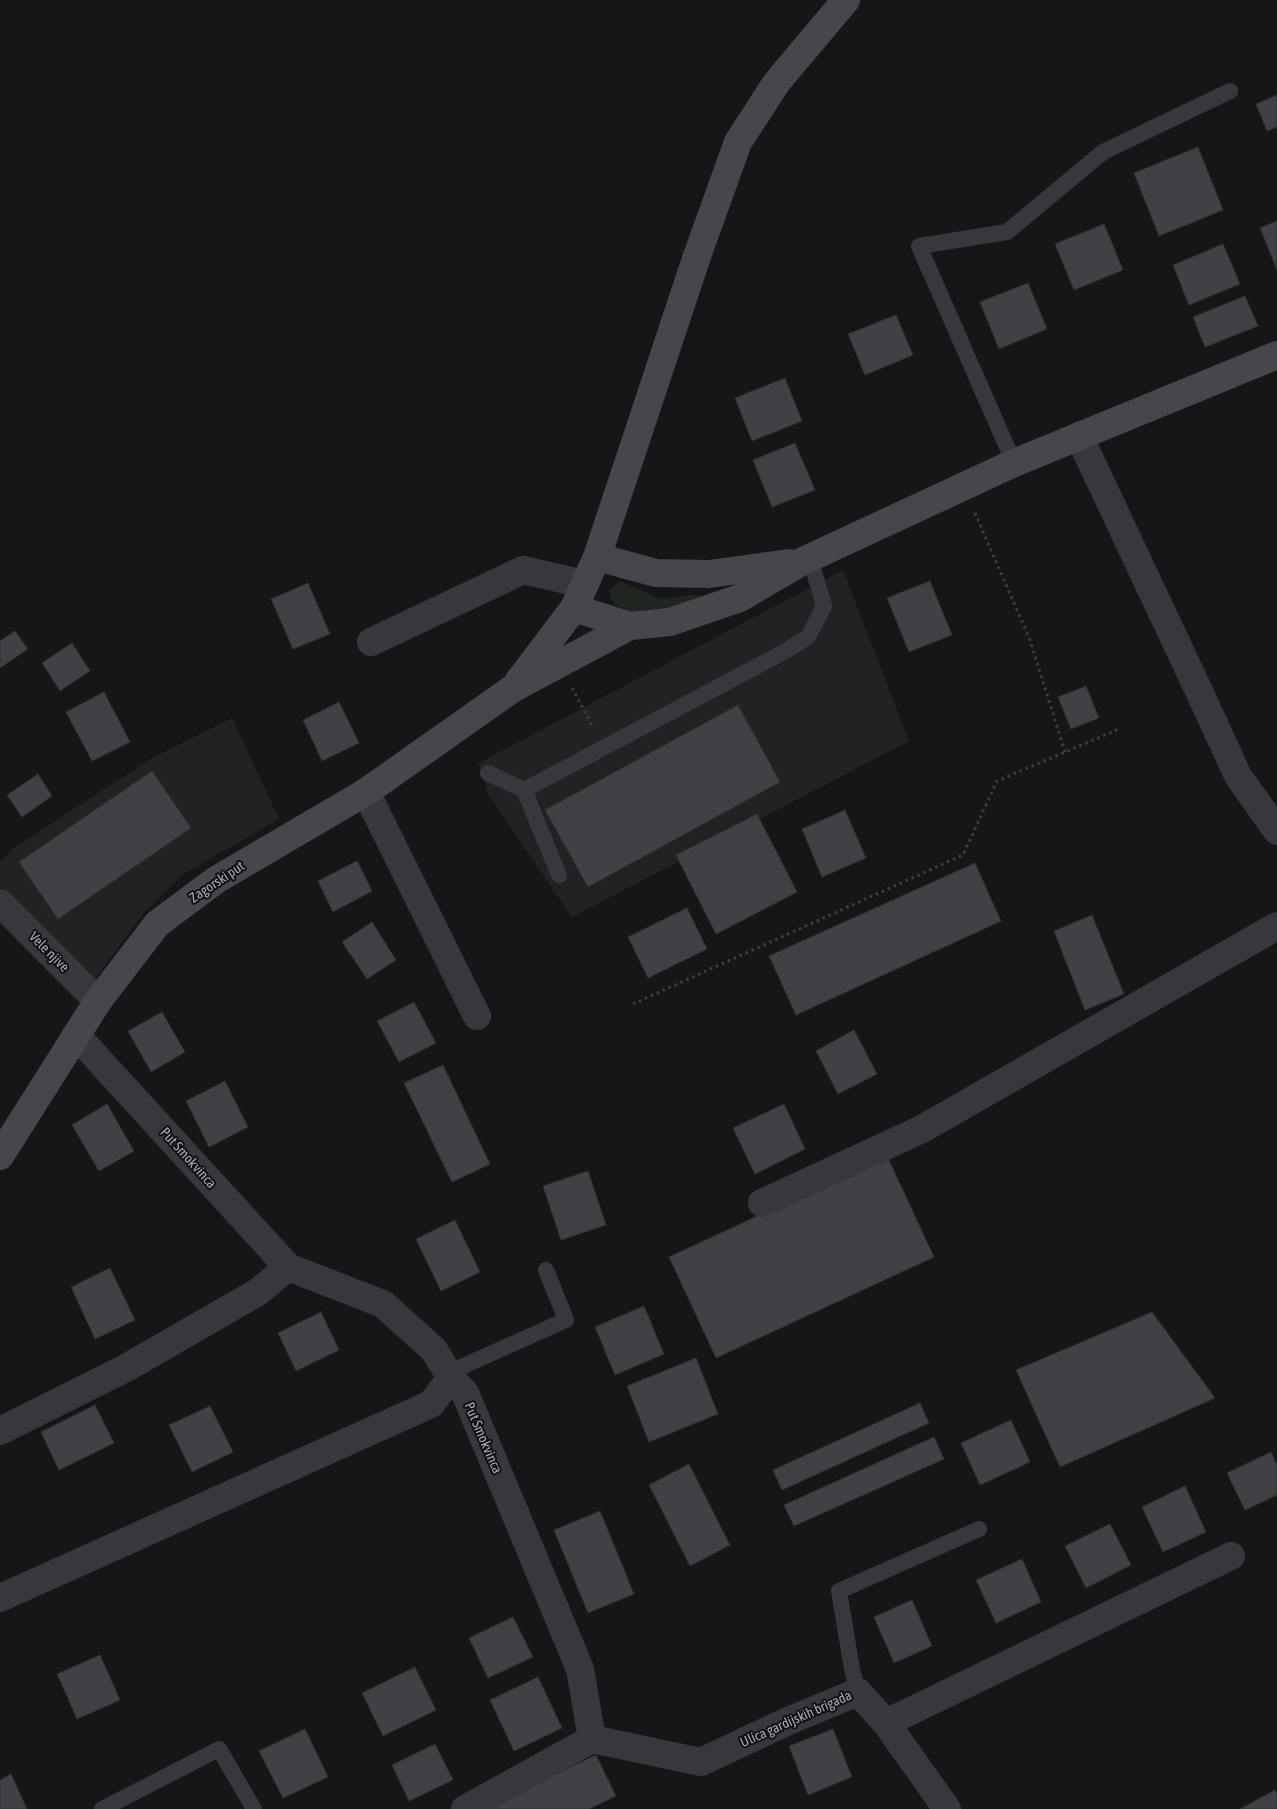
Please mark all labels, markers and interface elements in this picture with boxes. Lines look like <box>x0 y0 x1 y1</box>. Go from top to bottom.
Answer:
street label: Zagorski put <box>186 858 248 906</box>
street label: Vele njive <box>25 928 73 976</box>
street label: Put Smokvinca <box>156 1124 220 1192</box>
street label: Put Smokvinca <box>460 1400 506 1476</box>
street label: Ulica gardijskih brigada <box>738 1687 854 1751</box>

